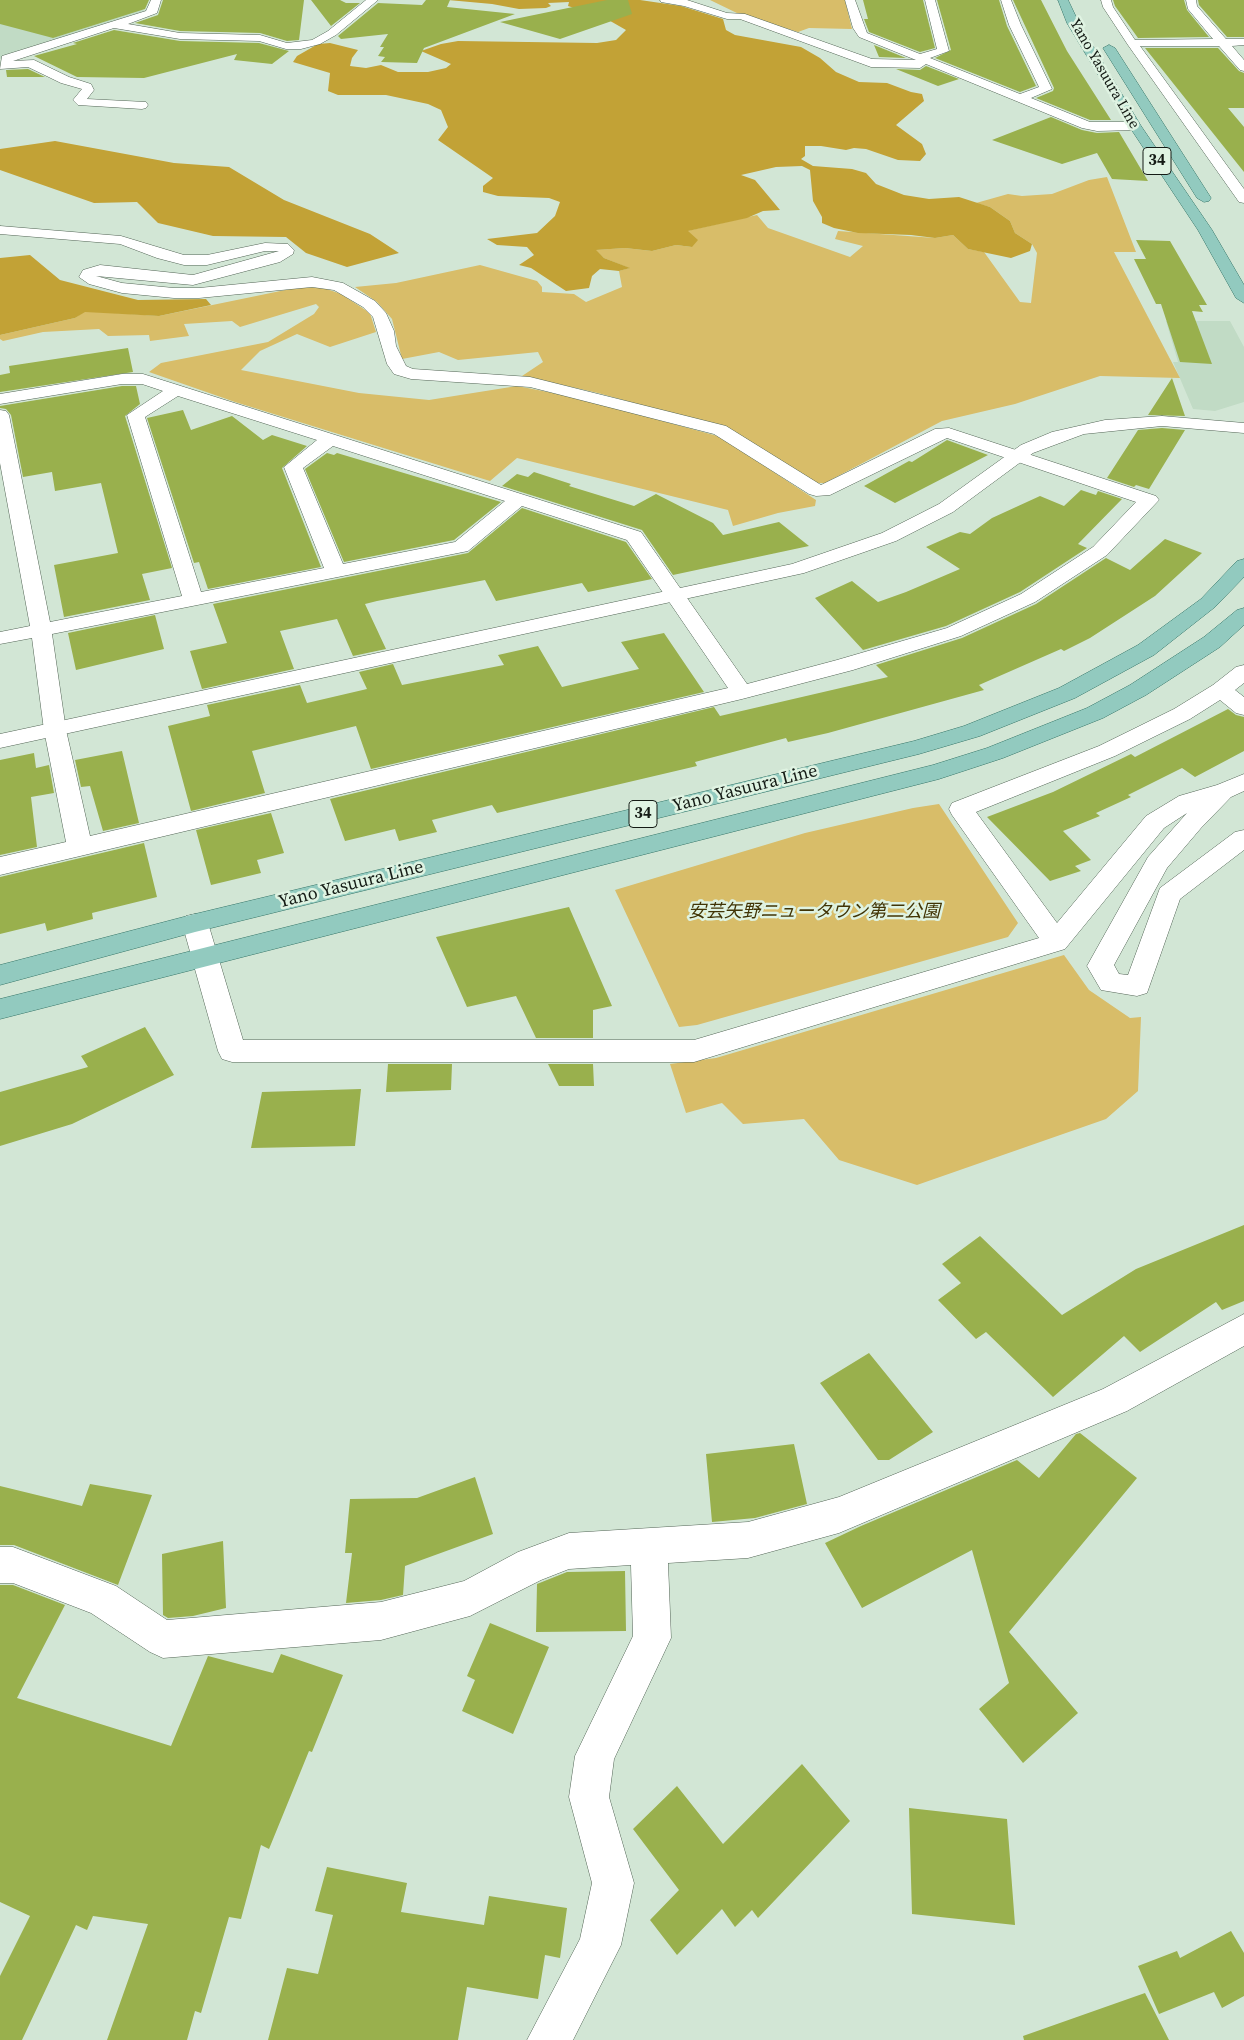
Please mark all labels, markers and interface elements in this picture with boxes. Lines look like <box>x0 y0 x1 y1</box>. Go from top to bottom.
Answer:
street label: Yano Yasuura Line <box>1065 16 1143 132</box>
road number: 34 <box>1143 148 1171 175</box>
street label: Yano Yasuura Line <box>670 761 820 817</box>
road number: 34 <box>629 801 657 828</box>
street label: Yano Yasuura Line <box>276 857 426 913</box>
park label: 安芸矢野ニュータウン第二公園 <box>688 901 940 923</box>

